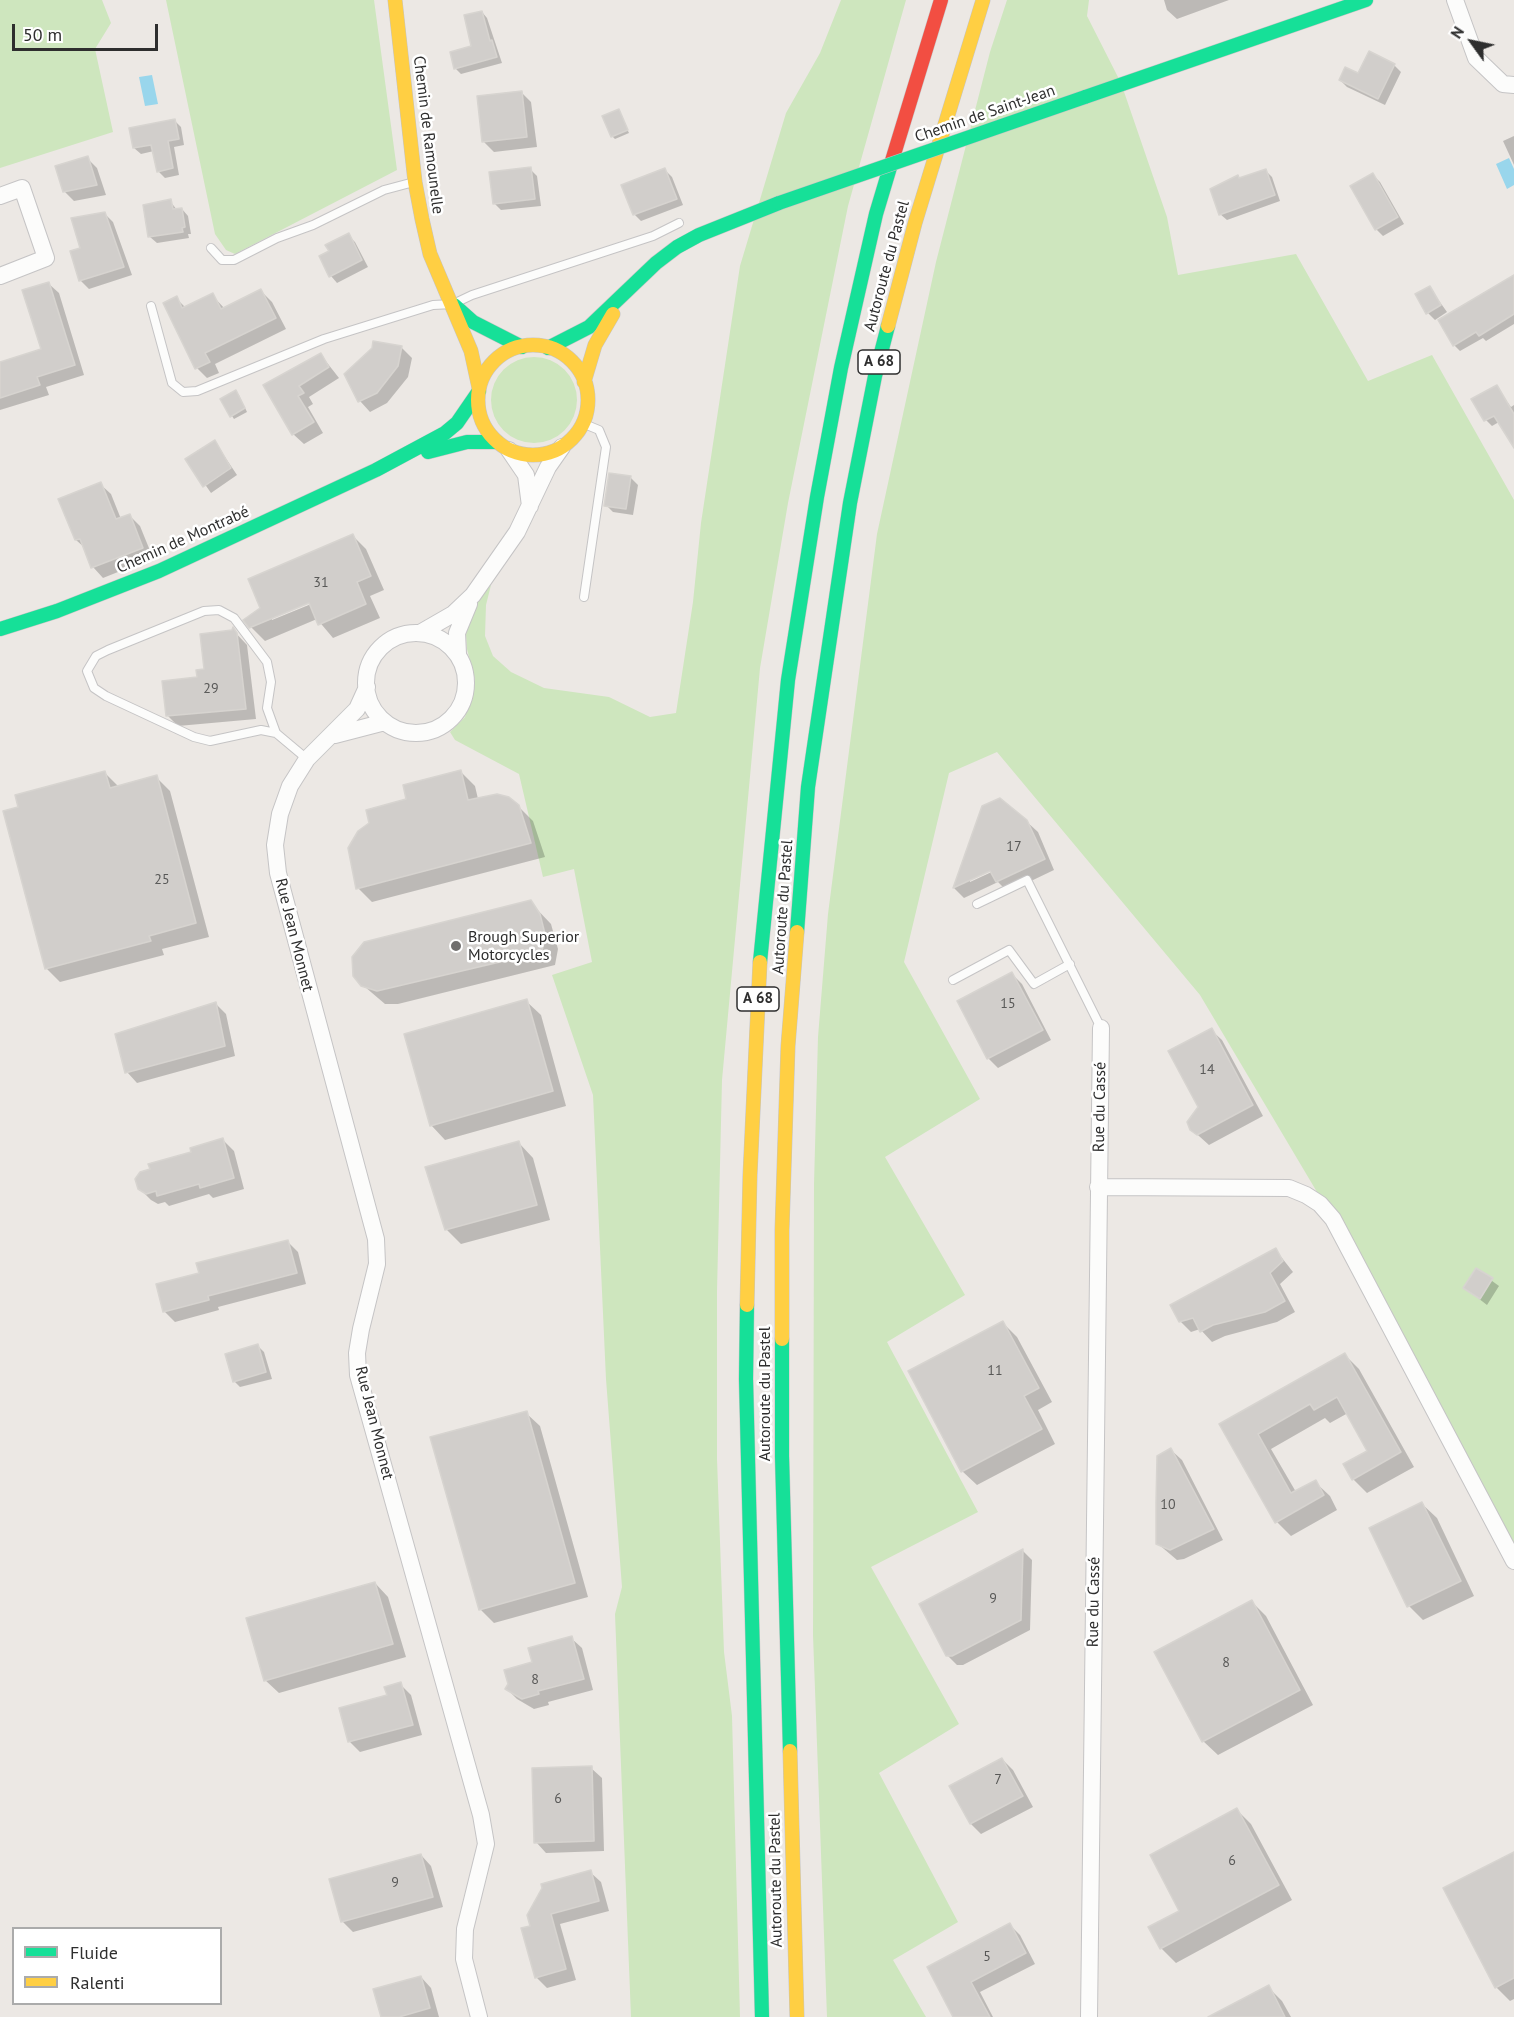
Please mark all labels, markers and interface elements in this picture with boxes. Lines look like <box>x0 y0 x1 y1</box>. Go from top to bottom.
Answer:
scale bar <box>15 12 160 50</box>
north arrow <box>1442 12 1502 72</box>
text: N <box>1446 22 1468 42</box>
text: 50 m <box>23 23 62 46</box>
street label: Chemin de Ramounelle <box>409 55 447 215</box>
street label: Chemin de Saint-Jean <box>912 81 1058 147</box>
street label: Autoroute du Pastel <box>860 198 914 334</box>
road number: A 68 <box>858 350 900 374</box>
street label: Chemin de Montrabé <box>114 502 252 578</box>
house number: 31 <box>313 575 329 591</box>
house number: 29 <box>203 681 219 697</box>
street label: Autoroute du Pastel <box>769 839 797 975</box>
house number: 17 <box>1006 839 1022 855</box>
house number: 25 <box>154 872 170 888</box>
street label: Rue Jean Monnet <box>271 876 317 994</box>
place label: Brough Superior Motorcycles <box>468 927 579 965</box>
marker: Brough Superior Motorcycles <box>449 939 463 953</box>
road number: A 68 <box>737 987 779 1011</box>
house number: 15 <box>1000 996 1016 1012</box>
street label: Rue du Cassé <box>1090 1062 1110 1152</box>
house number: 14 <box>1199 1062 1215 1078</box>
street label: Autoroute du Pastel <box>755 1327 775 1461</box>
house number: 11 <box>987 1363 1003 1379</box>
street label: Rue Jean Monnet <box>351 1364 397 1482</box>
house number: 10 <box>1160 1497 1176 1513</box>
street label: Rue du Cassé <box>1084 1557 1104 1647</box>
house number: 9 <box>989 1591 997 1607</box>
house number: 8 <box>1222 1655 1230 1671</box>
house number: 8 <box>531 1672 539 1688</box>
house number: 7 <box>994 1772 1002 1788</box>
house number: 6 <box>554 1791 562 1807</box>
street label: Autoroute du Pastel <box>765 1812 787 1948</box>
house number: 6 <box>1228 1853 1236 1869</box>
house number: 9 <box>391 1875 399 1891</box>
legend <box>12 1927 222 2005</box>
text: Fluide <box>70 1941 118 1964</box>
house number: 5 <box>983 1949 991 1965</box>
text: Ralenti <box>70 1971 125 1994</box>

